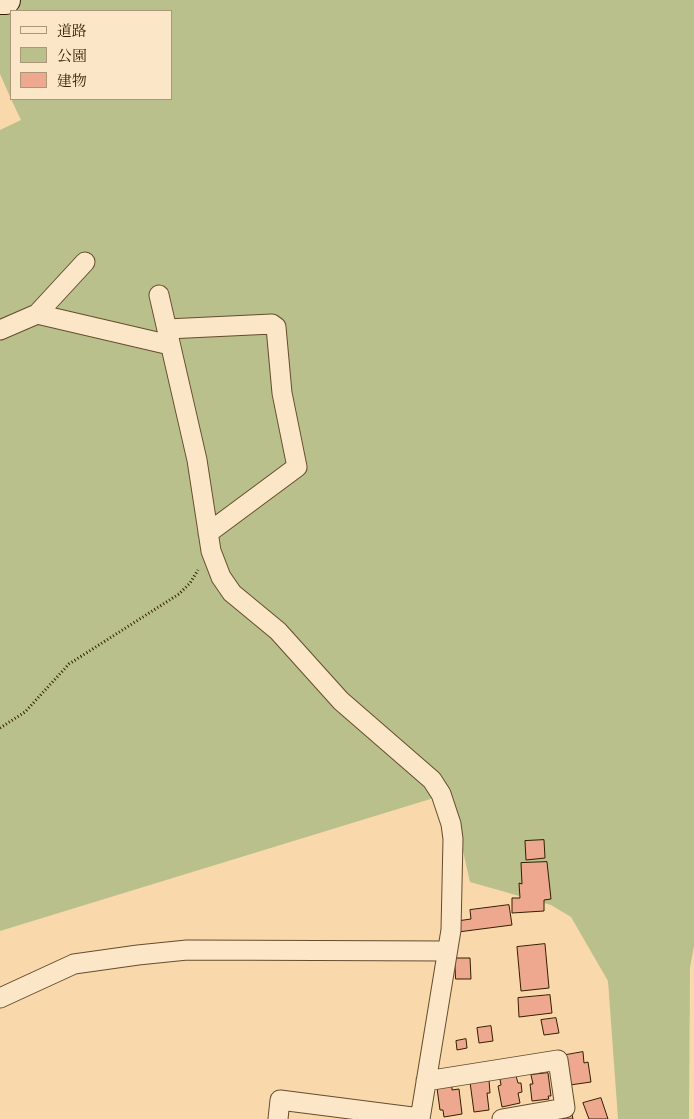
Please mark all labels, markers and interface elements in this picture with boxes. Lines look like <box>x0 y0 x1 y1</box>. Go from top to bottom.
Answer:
legend <box>10 10 172 100</box>
text: 道路 <box>57 21 87 40</box>
text: 公園 <box>57 46 87 65</box>
text: 建物 <box>57 71 87 90</box>

